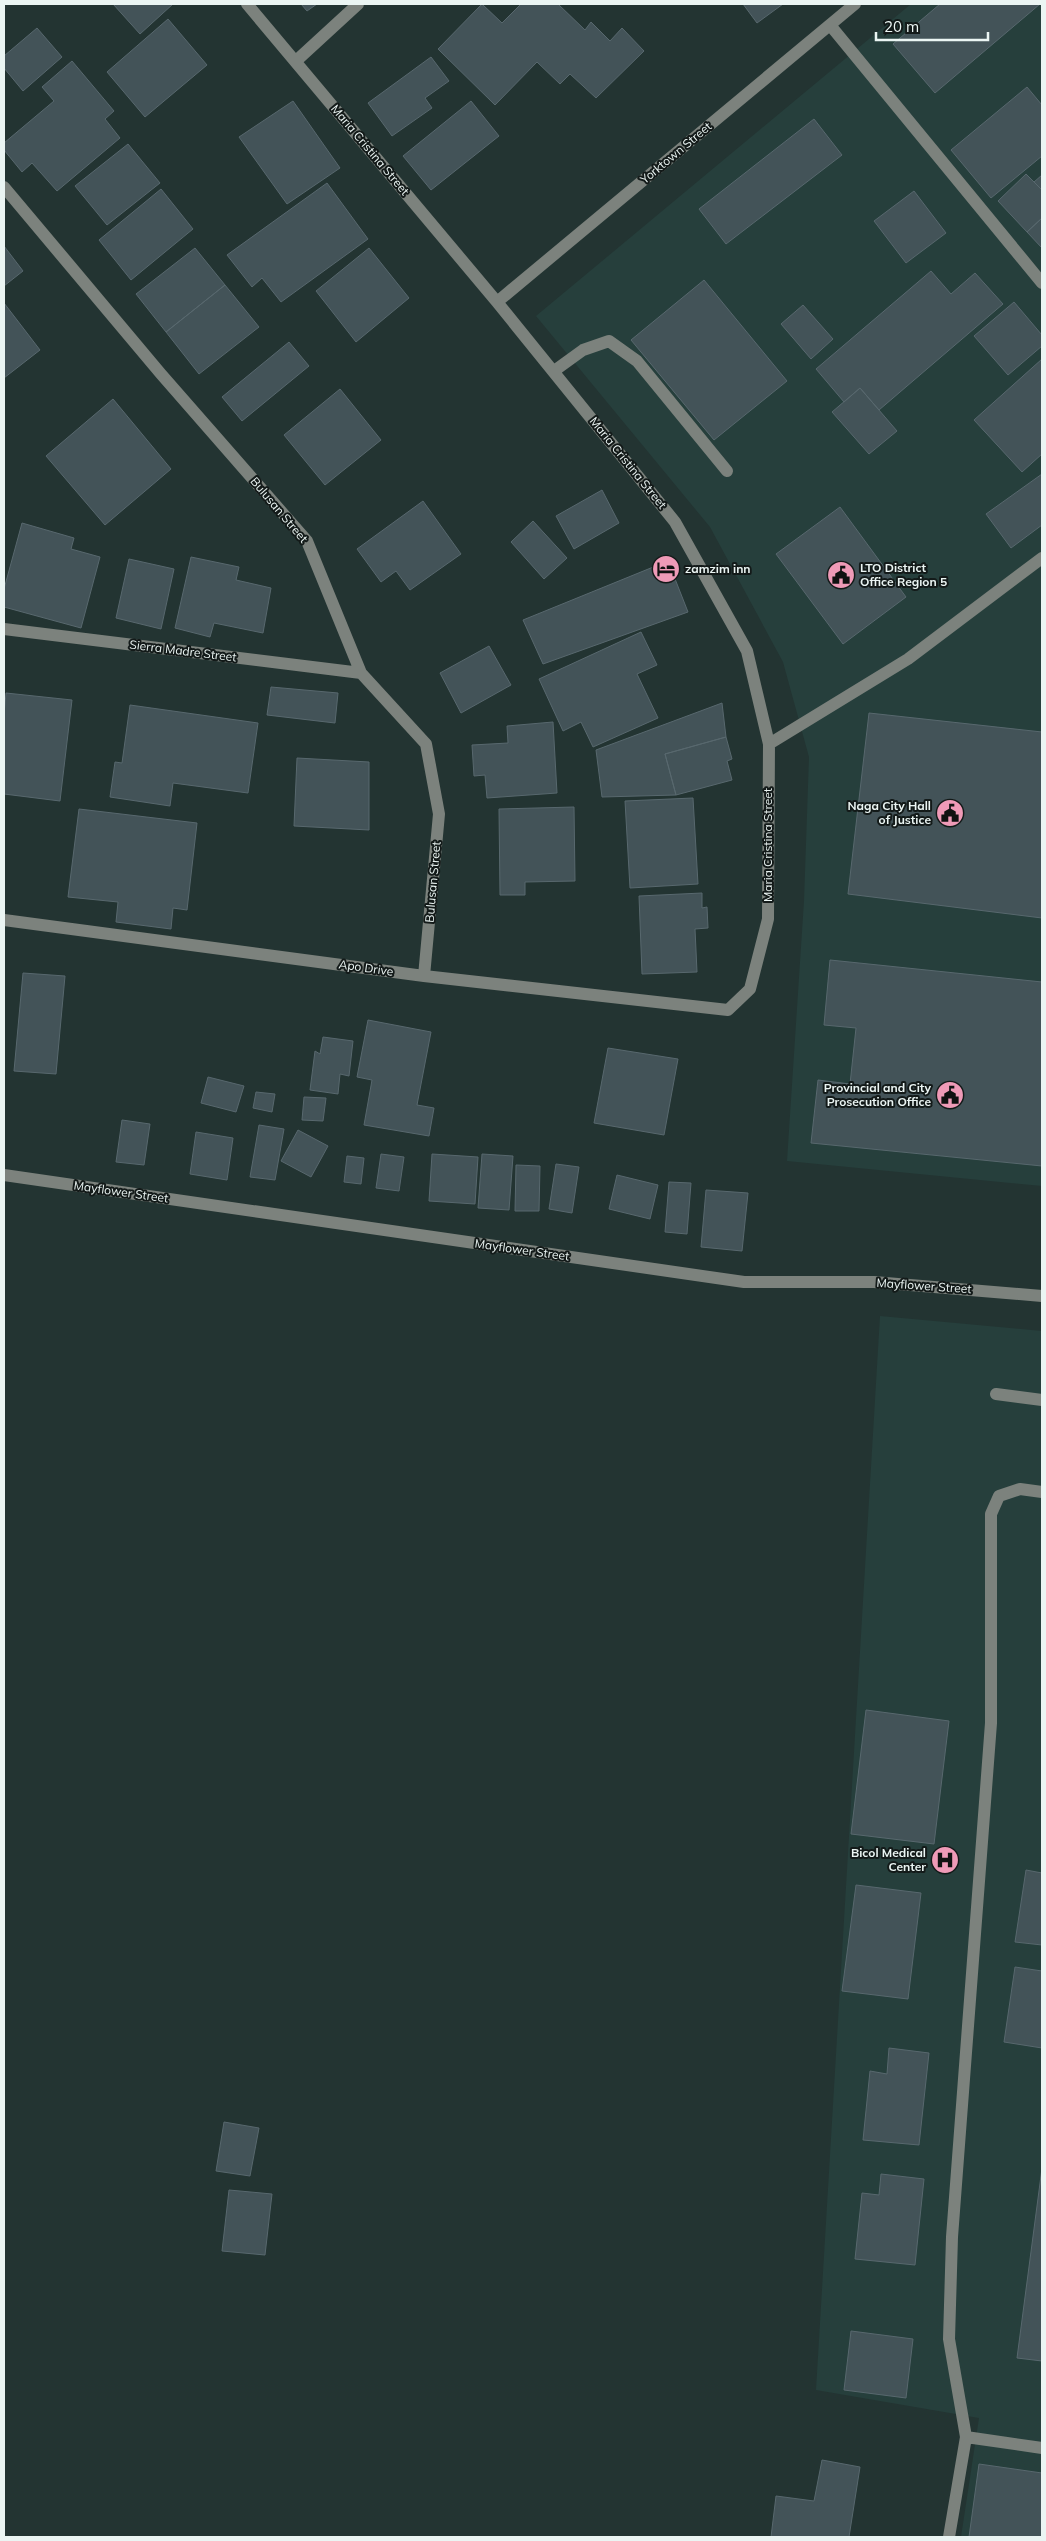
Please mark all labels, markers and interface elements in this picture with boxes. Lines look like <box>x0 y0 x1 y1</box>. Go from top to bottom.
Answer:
scale bar <box>876 10 988 42</box>
text: 20 m <box>884 17 919 36</box>
street label: Maria Cristina Street <box>328 101 413 198</box>
street label: Yorktown Street <box>636 119 714 187</box>
street label: Maria Cristina Street <box>587 414 670 512</box>
street label: Bulusan Street <box>247 474 311 546</box>
hotel icon: zamzim inn <box>651 554 681 584</box>
public building icon: LTO District Office Region 5 <box>826 560 856 590</box>
place label: LTO District Office Region 5 <box>860 560 947 589</box>
place label: zamzim inn <box>685 561 751 576</box>
street label: Sierra Madre Street <box>129 636 237 665</box>
street label: Maria Cristina Street <box>760 788 775 902</box>
place label: Naga City Hall of Justice <box>848 798 931 827</box>
public building icon: Naga City Hall of Justice <box>935 798 965 828</box>
street label: Bulusan Street <box>421 841 444 923</box>
street label: Apo Drive <box>338 956 394 979</box>
place label: Provincial and City Prosecution Office <box>824 1080 931 1109</box>
public building icon: Provincial and City Prosecution Office <box>935 1080 965 1110</box>
street label: Mayflower Street <box>73 1177 169 1206</box>
street label: Mayflower Street <box>474 1235 570 1264</box>
street label: Mayflower Street <box>876 1275 972 1296</box>
place label: Bicol Medical Center <box>851 1845 926 1874</box>
hospital icon: Bicol Medical Center <box>930 1845 960 1875</box>

